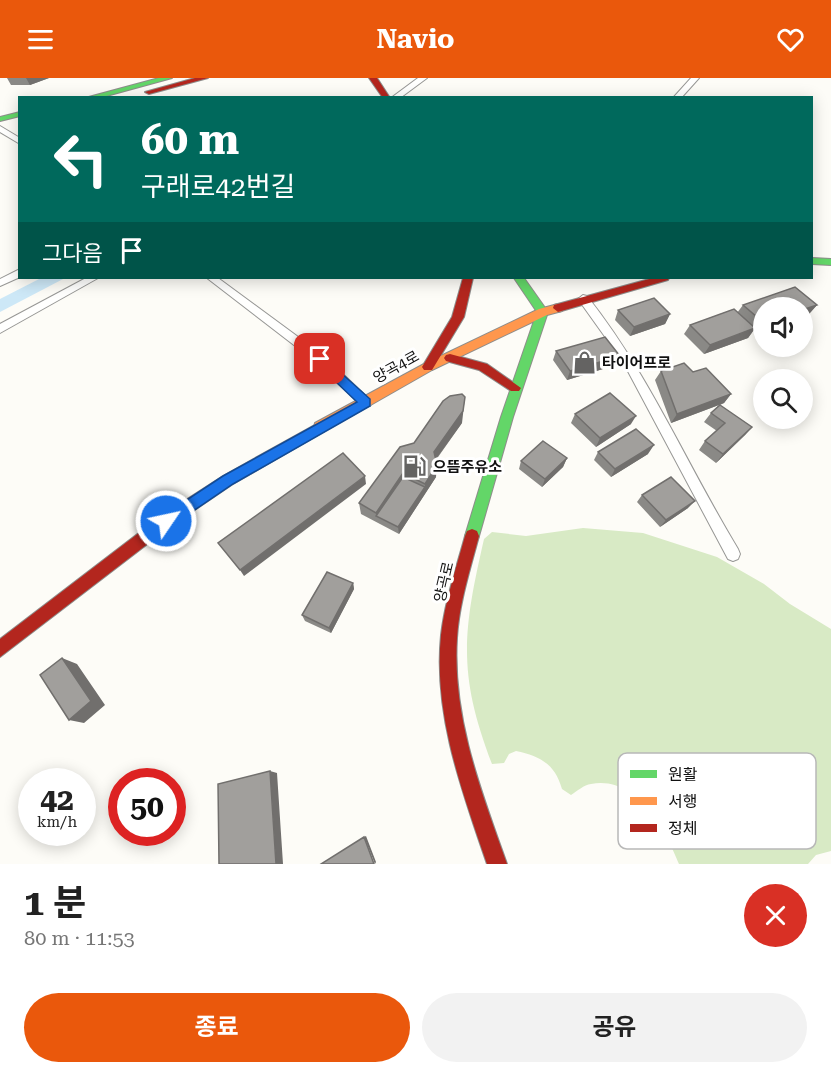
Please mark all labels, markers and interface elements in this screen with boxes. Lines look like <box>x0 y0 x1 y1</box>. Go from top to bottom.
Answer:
icon: menu <box>24 23 57 56</box>
text: Navio <box>376 23 455 55</box>
icon: heart <box>774 23 807 56</box>
text: 60 m <box>141 115 239 164</box>
icon: left <box>42 120 120 198</box>
text: 구래로42번길 <box>141 171 295 203</box>
icon: arrive <box>115 234 148 267</box>
text: 그다음 <box>42 241 103 266</box>
map controls <box>753 297 813 429</box>
button: sound <box>753 297 813 357</box>
pin <box>294 333 345 384</box>
icon: arrive <box>303 342 336 375</box>
street label: 양곡4로 <box>370 347 422 387</box>
shop icon: 타이어프로 <box>571 350 597 376</box>
place label: 타이어프로 <box>602 354 671 372</box>
button: search <box>753 369 813 429</box>
fuel station icon: 으뜸주유소 <box>402 454 428 480</box>
place label: 으뜸주유소 <box>433 458 502 476</box>
position arrow <box>134 489 198 553</box>
street label: 양곡로 <box>431 560 457 604</box>
legend <box>618 753 816 849</box>
text: 원활 <box>668 765 698 784</box>
speed limit sign: 50 <box>108 768 186 846</box>
text: 42 <box>40 782 74 817</box>
text: 서행 <box>668 792 697 811</box>
text: km/h <box>37 813 77 831</box>
text: 정체 <box>668 819 697 838</box>
text: 1 분 <box>24 882 86 924</box>
button: close <box>744 884 807 947</box>
text: 80 m · 11:53 <box>24 926 135 950</box>
button: 종료 <box>24 993 410 1062</box>
button: 공유 <box>422 993 807 1062</box>

